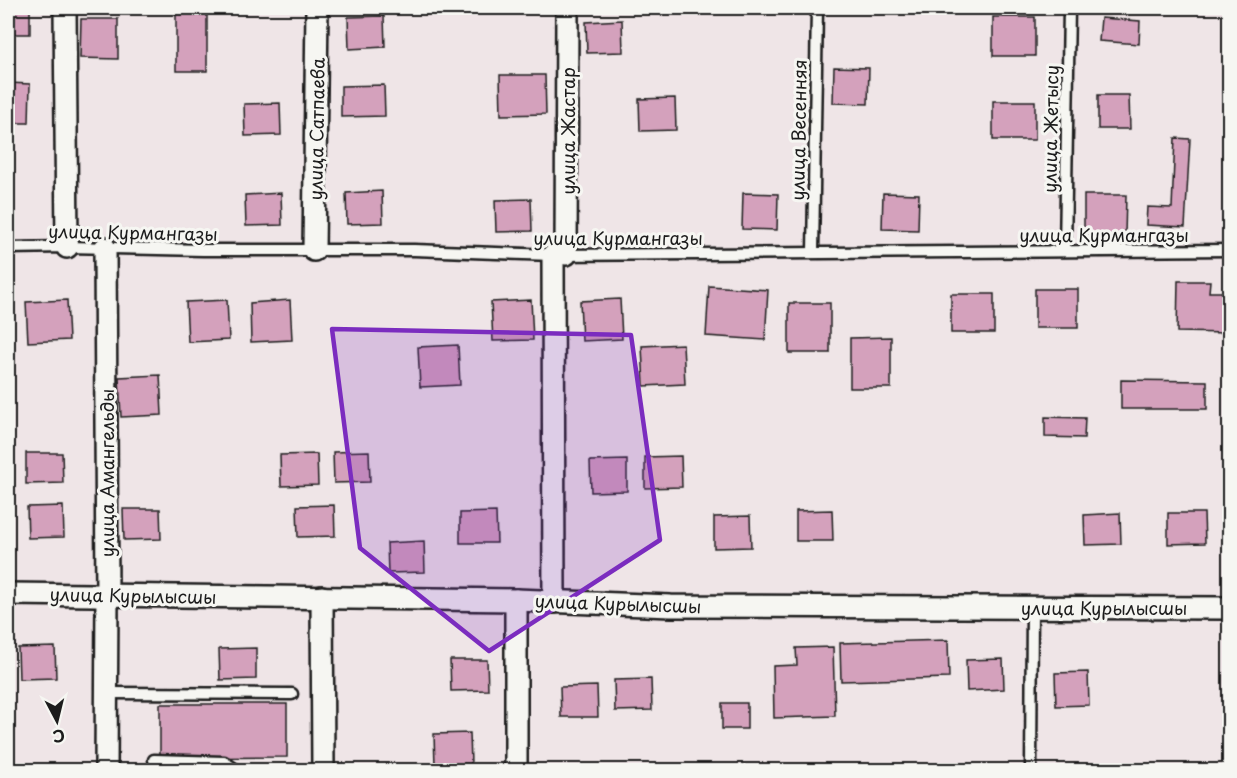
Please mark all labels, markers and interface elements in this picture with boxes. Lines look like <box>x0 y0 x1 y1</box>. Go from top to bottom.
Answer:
street label: улица Сатпаева <box>301 57 331 201</box>
street label: улица Весенняя <box>783 59 813 201</box>
street label: улица Жетысу <box>1035 65 1065 193</box>
street label: улица Жастар <box>554 67 581 195</box>
street label: улица Курмангазы <box>48 217 218 247</box>
street label: улица Курмангазы <box>1019 221 1189 248</box>
street label: улица Курмангазы <box>533 224 703 251</box>
street label: улица Амангельды <box>93 389 120 557</box>
street label: улица Курылысшы <box>49 580 217 610</box>
street label: улица Курылысшы <box>534 587 702 619</box>
street label: улица Курылысшы <box>1021 594 1187 621</box>
north arrow <box>27 691 87 751</box>
text: С <box>52 724 66 750</box>

